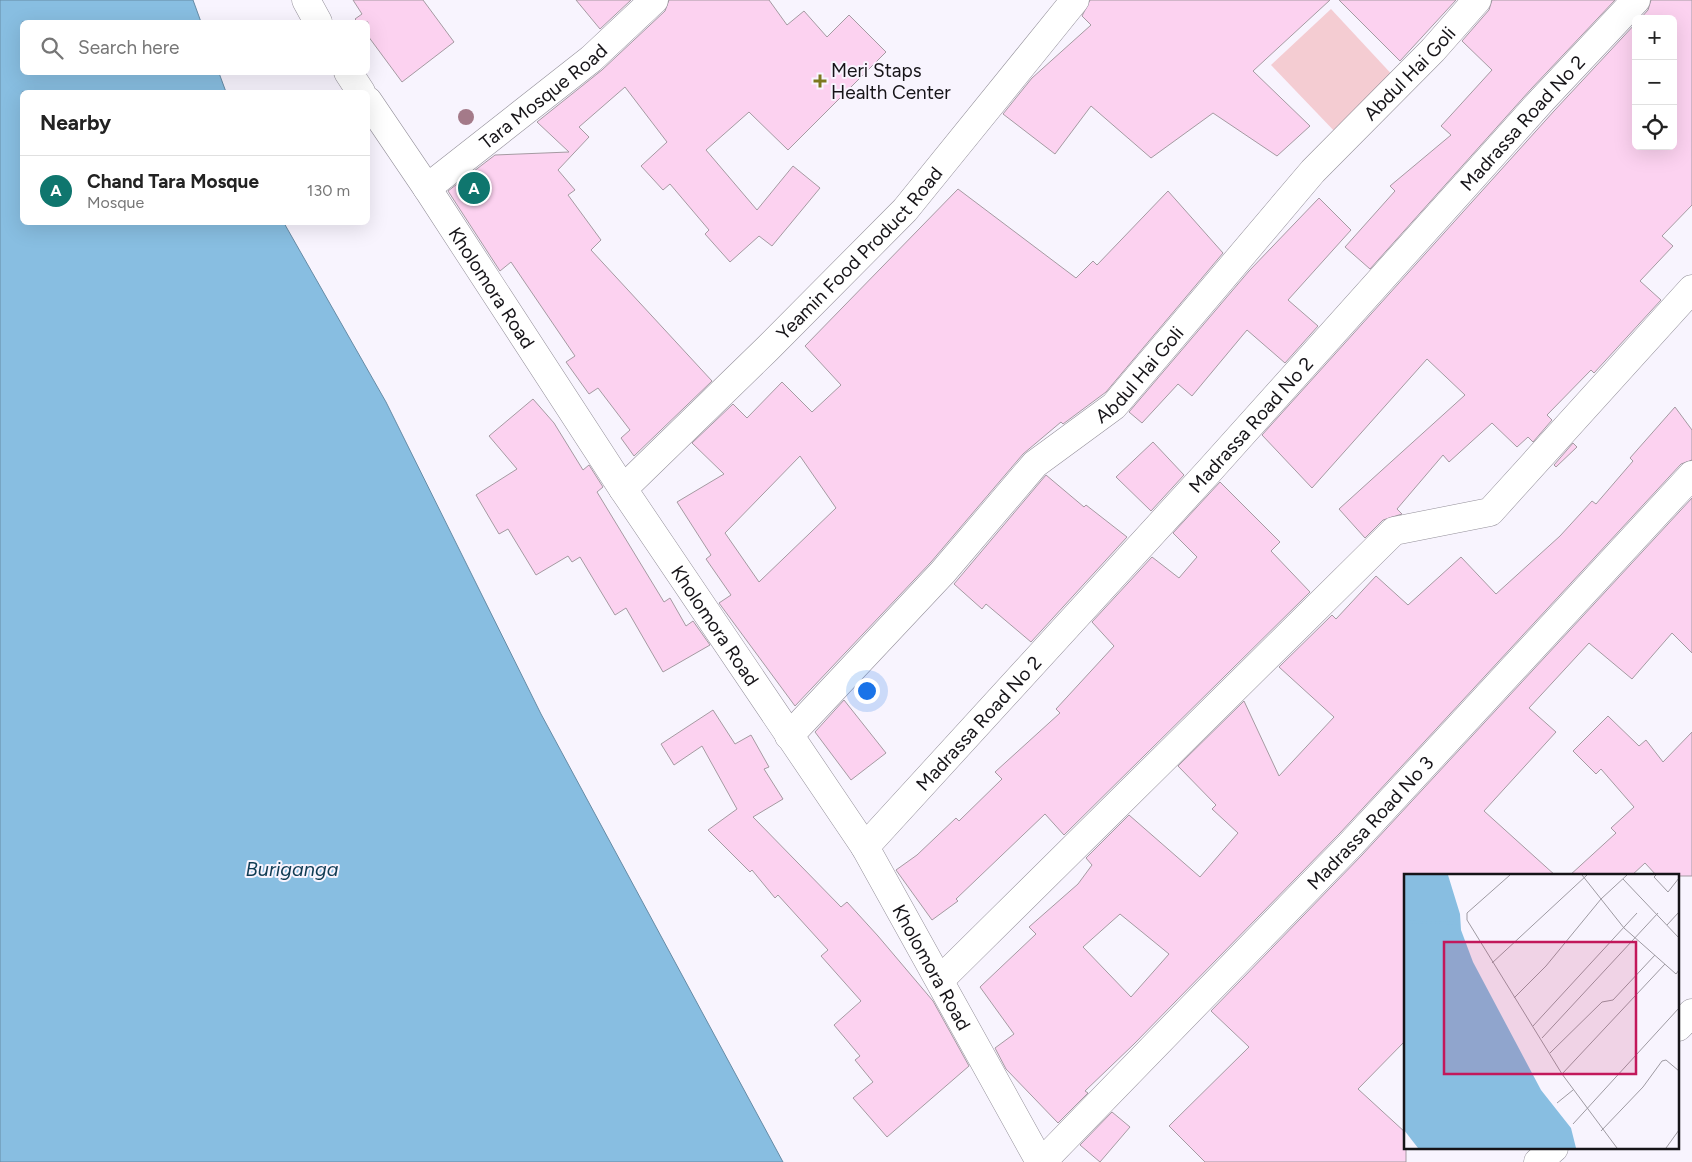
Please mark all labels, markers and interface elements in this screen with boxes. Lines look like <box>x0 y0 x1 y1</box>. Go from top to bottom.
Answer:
map controls <box>1632 15 1677 150</box>
button: + <box>1632 15 1677 60</box>
search box <box>20 20 370 75</box>
street label: Abdul Hai Goli <box>1359 22 1460 125</box>
icon: search <box>38 34 66 62</box>
text: Search here <box>78 36 180 59</box>
street label: Tara Mosque Road <box>475 39 612 154</box>
street label: Madrassa Road No 2 <box>1455 50 1590 195</box>
place label: Meri Staps Health Center <box>831 59 951 104</box>
button: − <box>1632 60 1677 105</box>
marker: Meri Staps Health Center <box>813 74 827 88</box>
button: locate <box>1632 105 1677 150</box>
text: Nearby <box>40 110 111 135</box>
street label: Yeamin Food Product Road <box>771 162 947 344</box>
pin: A <box>458 169 490 207</box>
text: Chand Tara Mosque <box>87 170 259 193</box>
text: A <box>50 181 62 200</box>
text: 130 m <box>307 181 350 200</box>
text: Mosque <box>87 193 144 212</box>
street label: Kholomora Road <box>444 223 540 353</box>
street label: Abdul Hai Goli <box>1090 321 1188 428</box>
street label: Madrassa Road No 2 <box>1184 352 1318 497</box>
street label: Kholomora Road <box>666 561 764 690</box>
street label: Madrassa Road No 2 <box>911 651 1046 795</box>
your location <box>854 678 880 704</box>
street label: Madrassa Road No 3 <box>1302 751 1438 894</box>
water label: Buriganga <box>246 857 339 881</box>
inset map <box>1404 874 1680 1150</box>
street label: Kholomora Road <box>888 900 976 1034</box>

